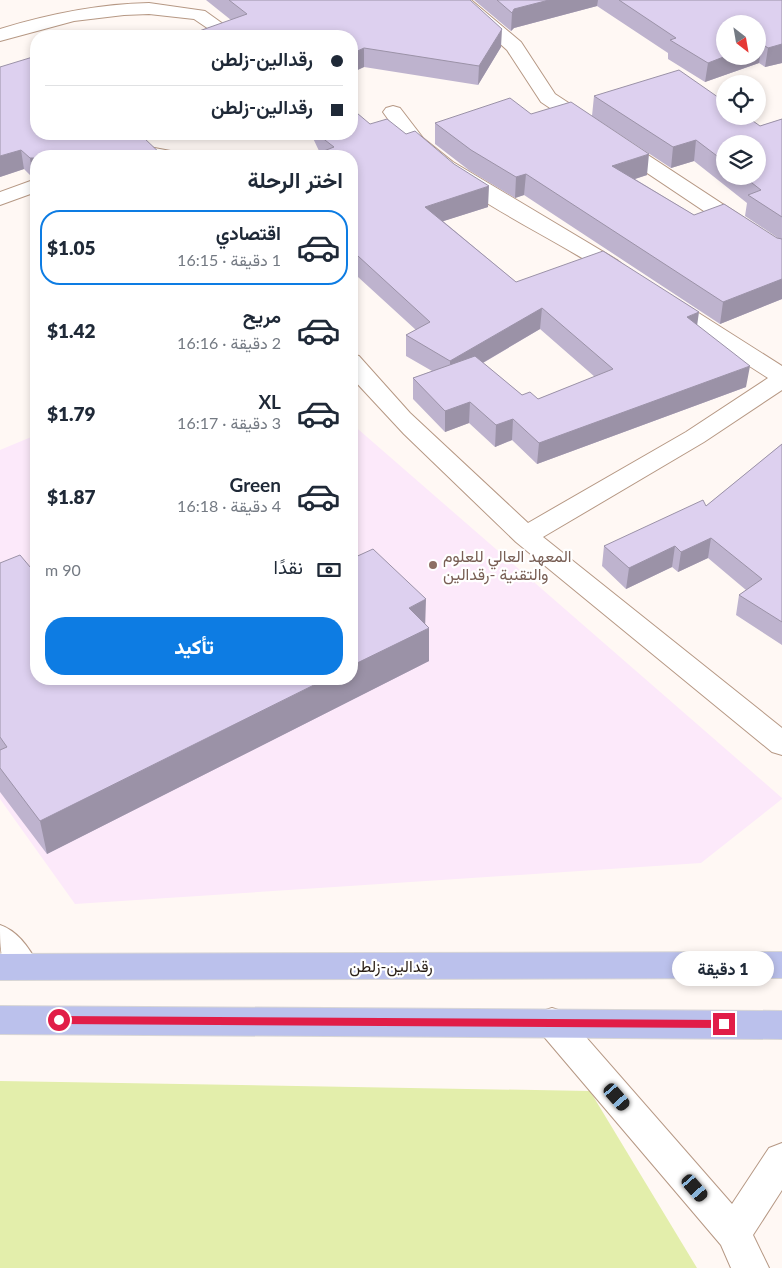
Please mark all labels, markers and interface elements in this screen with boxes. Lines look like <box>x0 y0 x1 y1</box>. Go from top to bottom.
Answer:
north arrow <box>716 15 766 65</box>
map controls <box>716 15 766 185</box>
text: رقدالين-زلطن <box>211 47 313 70</box>
button: locate <box>716 75 766 125</box>
text: رقدالين-زلطن <box>211 95 313 118</box>
button: layers <box>716 135 766 185</box>
text: اختر الرحلة <box>247 166 343 193</box>
text: اقتصادي <box>216 221 281 244</box>
icon: car <box>296 225 341 270</box>
text: $1.05 <box>47 236 96 259</box>
text: 1 دقيقة · 16:15 <box>177 250 281 269</box>
text: مريح <box>243 304 281 327</box>
icon: car <box>296 308 341 353</box>
text: $1.42 <box>47 319 96 342</box>
text: 2 دقيقة · 16:16 <box>177 333 281 352</box>
text: XL <box>258 390 281 413</box>
icon: car <box>296 391 341 436</box>
text: $1.79 <box>47 402 96 425</box>
text: 3 دقيقة · 16:17 <box>177 413 281 432</box>
text: Green <box>230 473 281 496</box>
icon: car <box>296 474 341 519</box>
text: $1.87 <box>47 485 96 508</box>
text: 4 دقيقة · 16:18 <box>177 496 281 515</box>
place label: المعهد العالي للعلوم والتقنية -رقدالين <box>443 546 572 585</box>
text: نقدًا <box>274 555 303 578</box>
icon: cash <box>315 556 343 584</box>
marker: المعهد العالي للعلوم والتقنية -رقدالين <box>427 559 439 571</box>
text: 90 m <box>45 560 81 579</box>
button: تأكيد <box>45 617 343 675</box>
callout: 1 دقيقة <box>673 952 775 986</box>
street label: رقدالين-زلطن <box>349 956 433 977</box>
text: 1 دقيقة <box>698 959 748 978</box>
route start <box>48 1009 70 1031</box>
route end <box>713 1013 735 1035</box>
car <box>601 1081 632 1113</box>
car <box>679 1172 710 1204</box>

